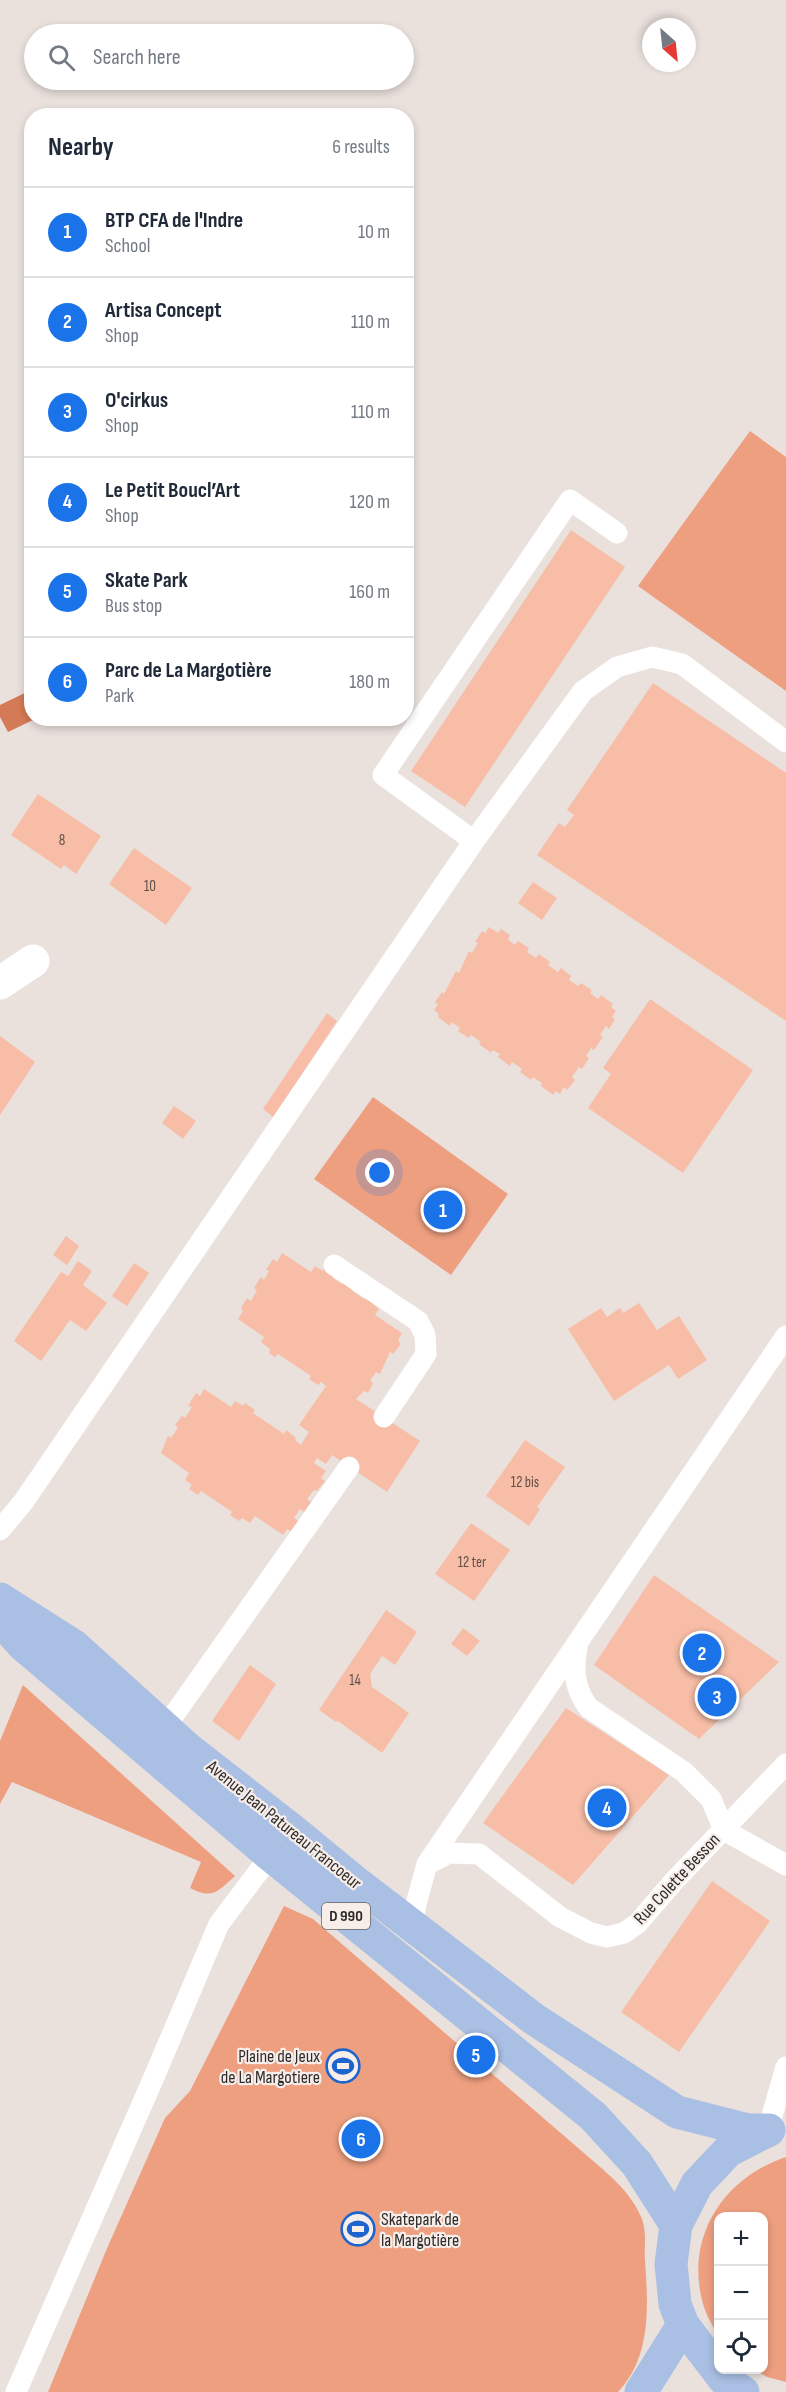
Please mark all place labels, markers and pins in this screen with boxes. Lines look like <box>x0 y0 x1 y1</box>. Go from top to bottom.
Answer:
pin: 1 <box>424 1188 462 1232</box>
pin: 2 <box>682 1630 722 1676</box>
pin: 3 <box>698 1674 736 1720</box>
pin: 4 <box>588 1786 626 1830</box>
pin: 5 <box>456 2032 496 2078</box>
place label: Plaine de Jeux de La Margotiere <box>221 2046 320 2088</box>
sports icon: Plaine de Jeux de La Margotiere <box>325 2048 361 2084</box>
pin: 6 <box>342 2116 380 2162</box>
place label: Skatepark de la Margotière <box>381 2209 459 2251</box>
sports icon: Skatepark de la Margotière <box>340 2211 376 2247</box>

